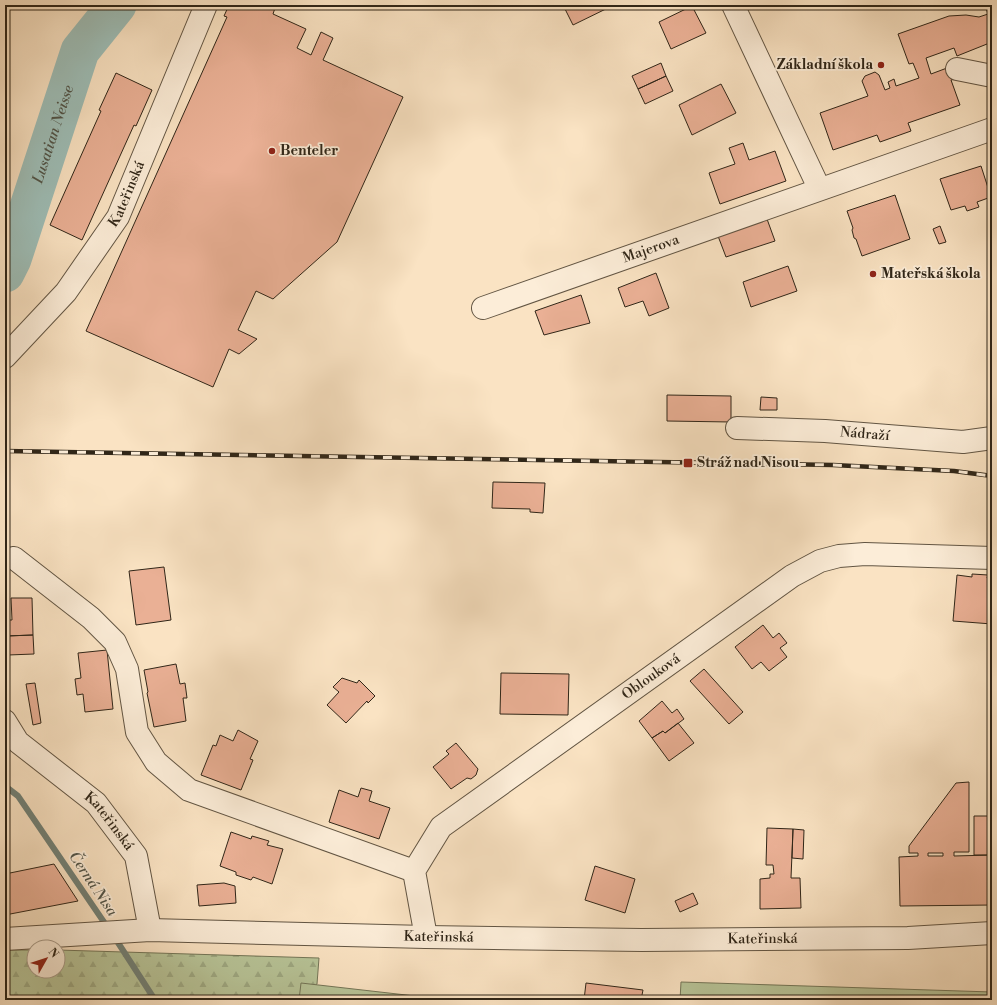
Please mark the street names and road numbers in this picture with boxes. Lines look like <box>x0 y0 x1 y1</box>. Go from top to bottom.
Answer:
street label: Kateřinská <box>105 158 150 231</box>
street label: Majerova <box>620 230 682 267</box>
street label: Nádraží <box>839 423 892 445</box>
street label: Oblouková <box>618 649 685 704</box>
street label: Kateřinská <box>80 788 138 855</box>
street label: Kateřinská <box>403 927 475 947</box>
street label: Kateřinská <box>727 930 799 948</box>

